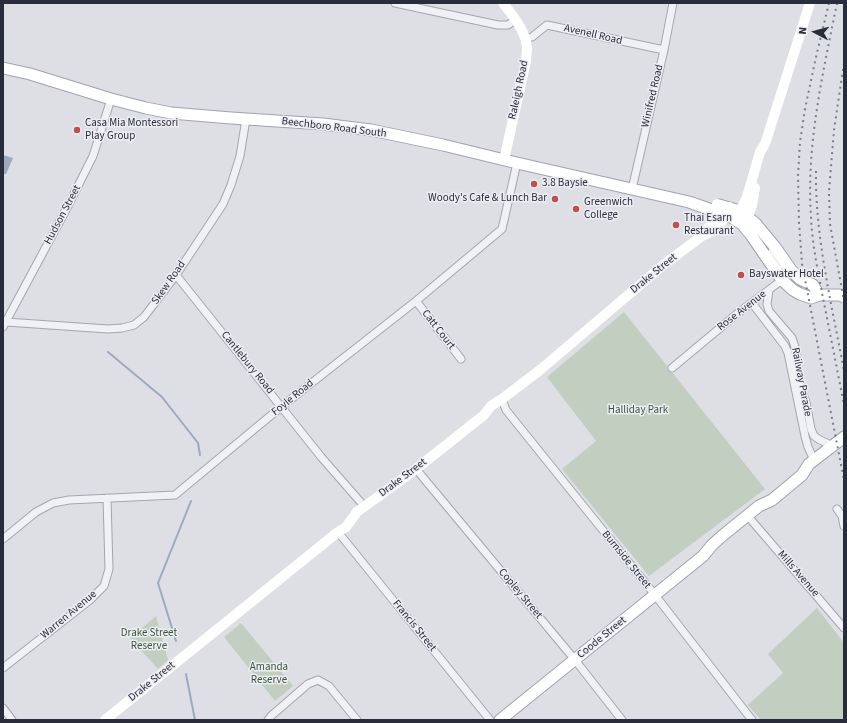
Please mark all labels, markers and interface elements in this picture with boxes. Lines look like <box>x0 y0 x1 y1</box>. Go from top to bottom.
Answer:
north arrow <box>795 12 835 52</box>
street label: Avenell Road <box>563 22 623 48</box>
text: N <box>795 26 810 35</box>
street label: Raleigh Road <box>506 59 532 121</box>
street label: Winifred Road <box>639 63 667 129</box>
street label: Beechboro Road South <box>281 115 387 141</box>
place label: Casa Mia Montessori Play Group <box>85 117 178 143</box>
marker: Casa Mia Montessori Play Group <box>72 125 82 135</box>
place label: 3.8 Baysie <box>542 177 588 191</box>
marker: 3.8 Baysie <box>529 179 539 189</box>
street label: Hudson Street <box>42 183 84 247</box>
place label: Woody's Cafe & Lunch Bar <box>428 192 547 206</box>
marker: Woody's Cafe & Lunch Bar <box>550 194 560 204</box>
place label: Greenwich College <box>584 196 633 222</box>
marker: Greenwich College <box>571 204 581 214</box>
place label: Thai Esarn Restaurant <box>684 212 734 238</box>
marker: Thai Esarn Restaurant <box>671 220 681 230</box>
street label: Drake Street <box>628 251 680 297</box>
street label: Skew Road <box>149 259 189 307</box>
place label: Bayswater Hotel <box>749 268 824 282</box>
marker: Bayswater Hotel <box>736 270 746 280</box>
street label: Rose Avenue <box>715 288 769 334</box>
street label: Catt Court <box>418 307 458 353</box>
street label: Cantlebury Road <box>218 329 276 397</box>
street label: Railway Parade <box>788 346 814 418</box>
street label: Foyle Road <box>269 377 317 419</box>
park label: Halliday Park <box>608 404 668 418</box>
street label: Drake Street <box>377 456 429 500</box>
street label: Burnside Street <box>599 528 653 592</box>
street label: Mills Avenue <box>774 548 822 600</box>
street label: Copley Street <box>495 566 545 622</box>
street label: Warren Avenue <box>38 588 100 642</box>
street label: Francis Street <box>389 598 439 654</box>
street label: Coode Street <box>575 614 629 662</box>
park label: Drake Street Reserve <box>121 627 177 653</box>
street label: Drake Street <box>126 659 178 705</box>
park label: Amanda Reserve <box>250 661 288 687</box>

